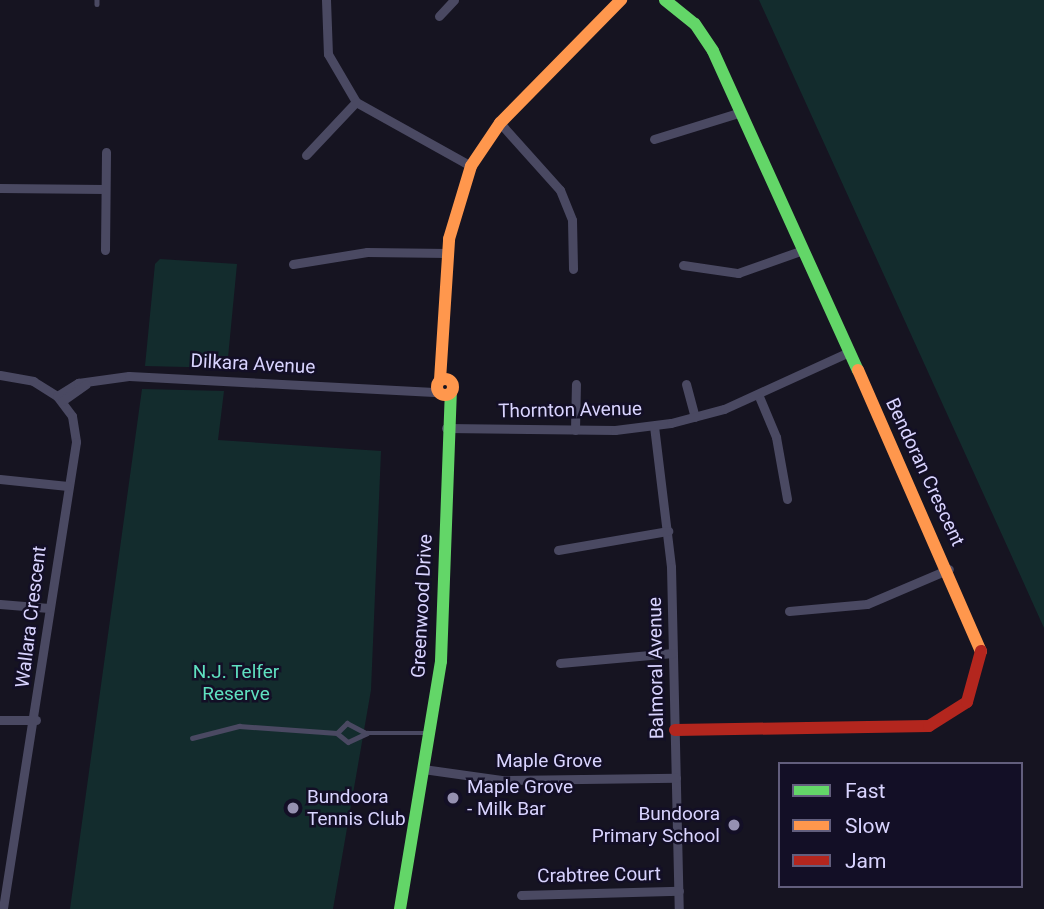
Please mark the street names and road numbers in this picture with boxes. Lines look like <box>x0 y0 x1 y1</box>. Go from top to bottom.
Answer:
street label: Dilkara Avenue <box>190 349 316 379</box>
street label: Bendoran Crescent <box>881 394 969 550</box>
street label: Thornton Avenue <box>498 397 642 423</box>
street label: Greenwood Drive <box>407 534 437 678</box>
street label: Wallara Crescent <box>11 545 51 689</box>
street label: Balmoral Avenue <box>643 597 669 739</box>
street label: Maple Grove <box>496 750 602 772</box>
street label: Crabtree Court <box>537 863 661 887</box>

